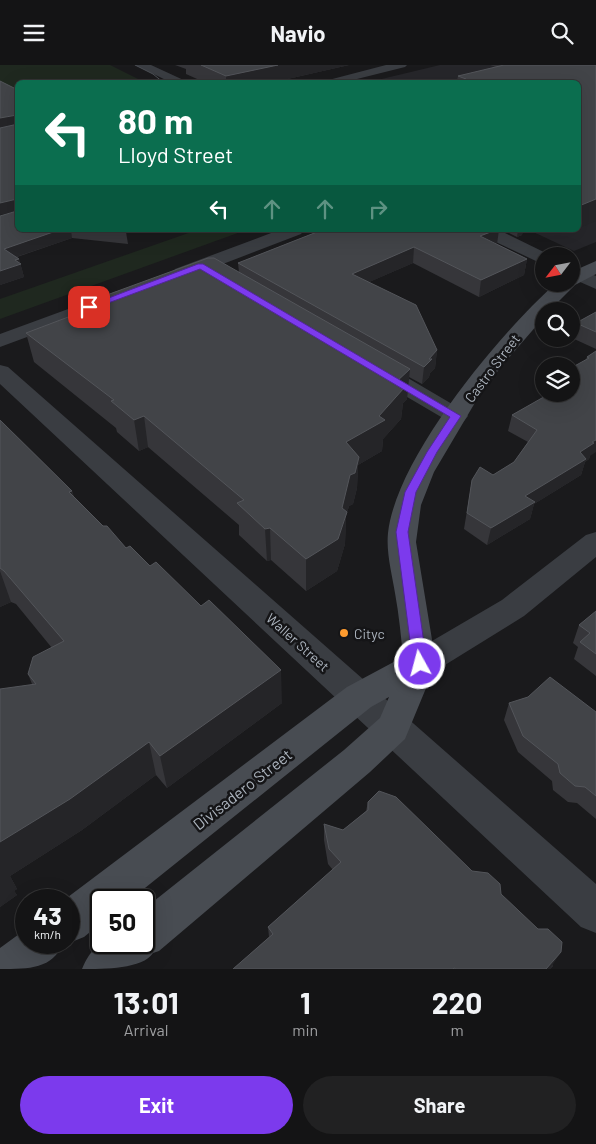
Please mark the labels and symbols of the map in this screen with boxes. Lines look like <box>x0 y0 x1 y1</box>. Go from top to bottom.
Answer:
north arrow <box>535 247 580 293</box>
pin <box>68 286 110 328</box>
street label: Castro Street <box>461 331 523 405</box>
street label: Waller Street <box>263 609 333 675</box>
place label: Cityc <box>354 625 385 642</box>
marker: Cityc <box>338 627 350 639</box>
position arrow <box>393 637 445 689</box>
street label: Divisadero Street <box>189 745 295 833</box>
speed limit sign: 50 <box>90 889 155 954</box>

